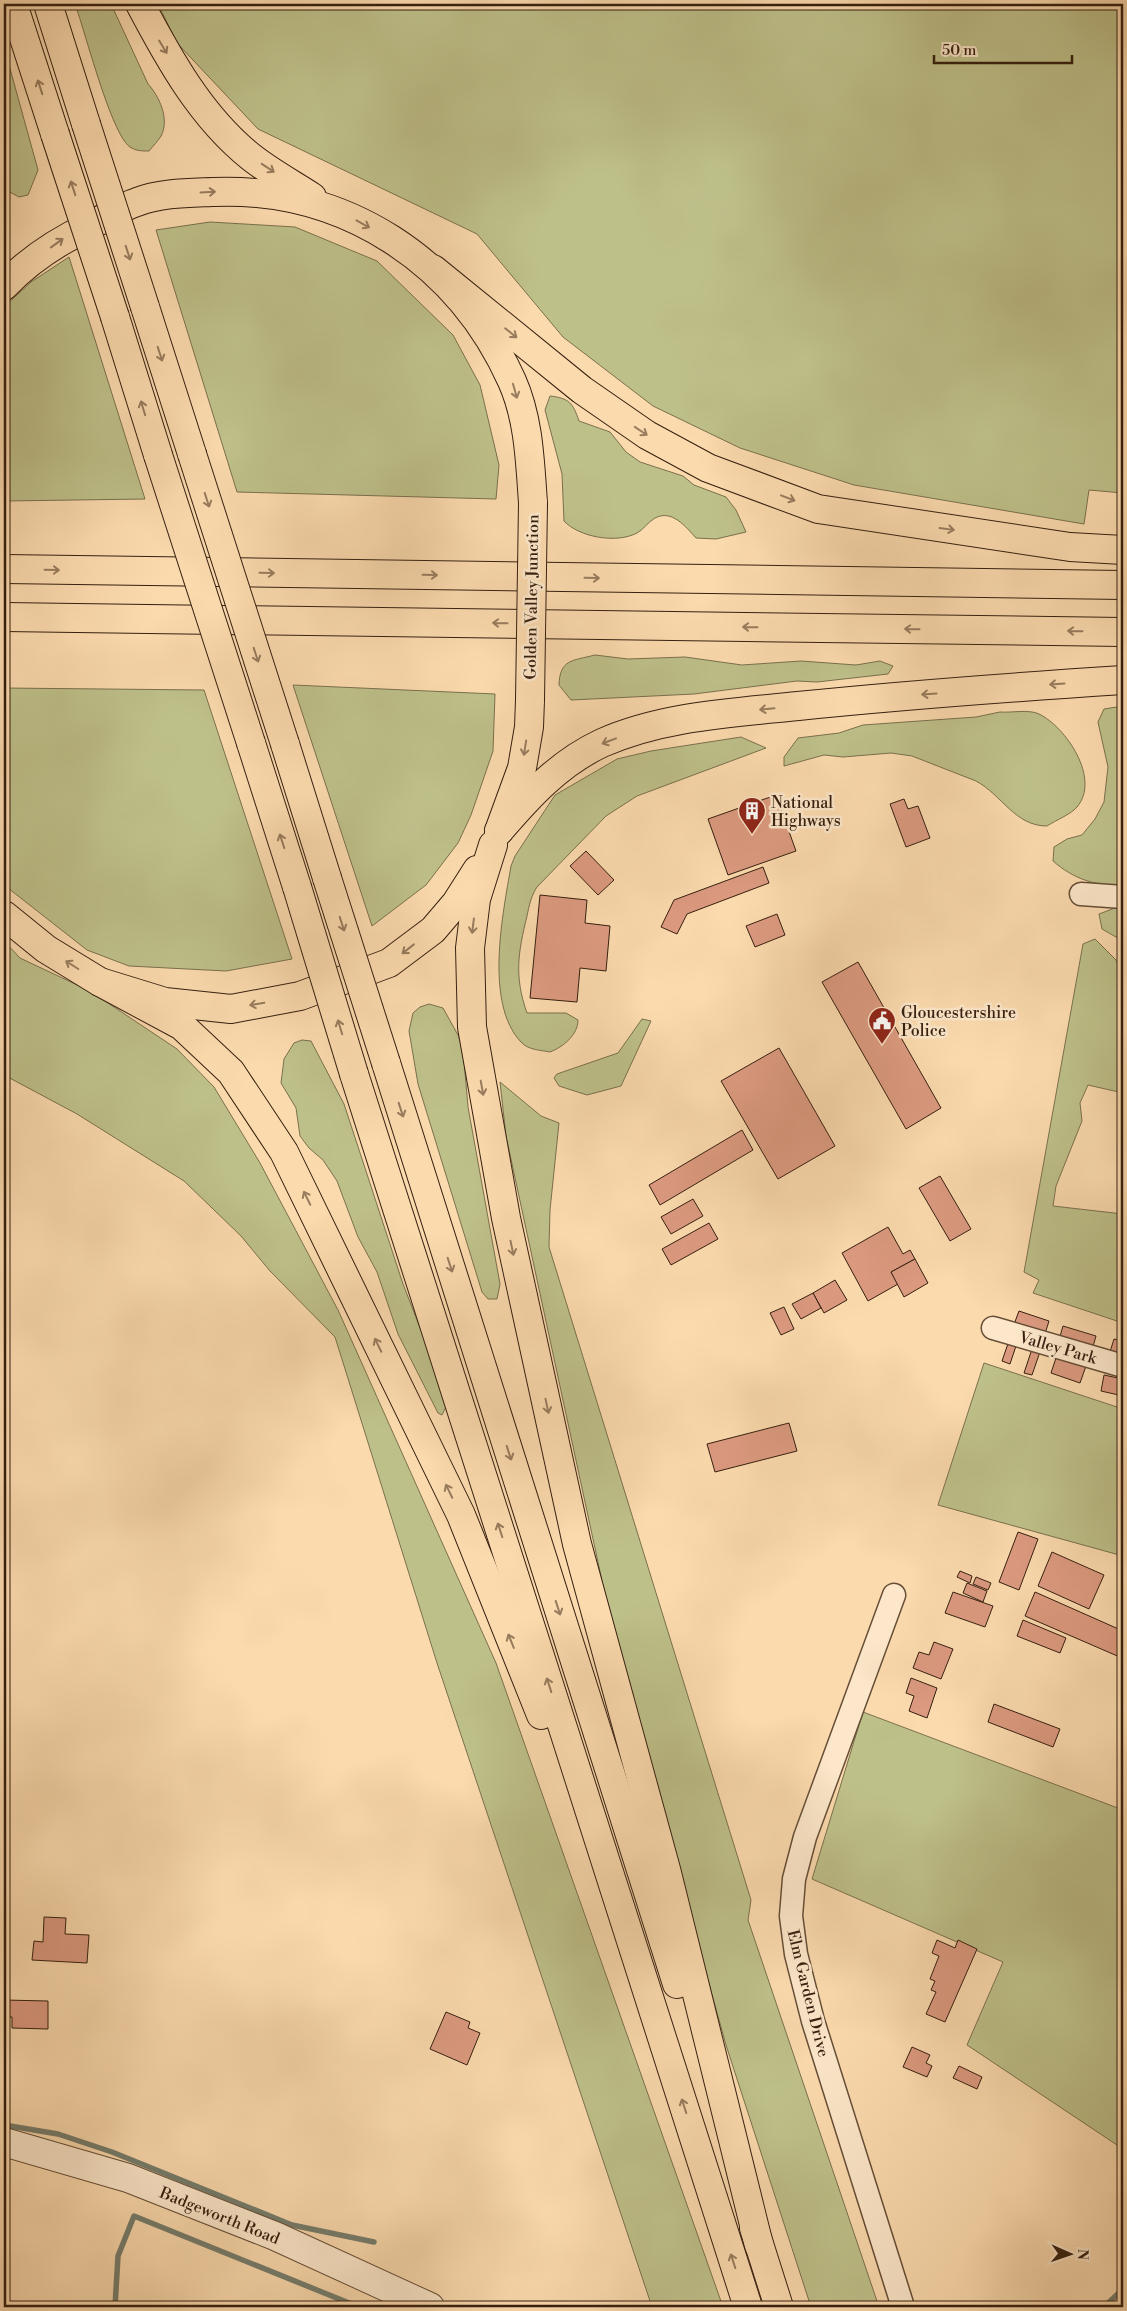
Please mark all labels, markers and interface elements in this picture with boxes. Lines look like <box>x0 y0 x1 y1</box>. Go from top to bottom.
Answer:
scale bar <box>934 32 1072 64</box>
one-way arrow <box>158 39 168 53</box>
text: 50 m <box>942 41 976 60</box>
one-way arrow <box>35 80 45 96</box>
one-way arrow <box>261 163 275 173</box>
one-way arrow <box>68 180 77 196</box>
one-way arrow <box>200 187 216 197</box>
one-way arrow <box>355 219 370 229</box>
one-way arrow <box>50 238 63 249</box>
one-way arrow <box>123 245 133 261</box>
one-way arrow <box>504 327 517 338</box>
one-way arrow <box>156 345 165 361</box>
one-way arrow <box>511 383 520 399</box>
one-way arrow <box>138 400 148 416</box>
one-way arrow <box>633 426 647 436</box>
one-way arrow <box>202 492 212 508</box>
one-way arrow <box>780 494 795 503</box>
street label: Golden Valley Junction <box>521 514 543 680</box>
one-way arrow <box>939 524 955 534</box>
one-way arrow <box>44 565 60 575</box>
one-way arrow <box>259 568 275 578</box>
one-way arrow <box>422 570 438 580</box>
one-way arrow <box>584 573 600 582</box>
one-way arrow <box>492 618 508 628</box>
one-way arrow <box>742 622 758 632</box>
one-way arrow <box>904 624 920 634</box>
one-way arrow <box>1067 626 1083 636</box>
one-way arrow <box>252 647 262 663</box>
one-way arrow <box>1049 680 1065 689</box>
one-way arrow <box>921 690 937 699</box>
one-way arrow <box>760 704 776 714</box>
one-way arrow <box>601 737 616 746</box>
one-way arrow <box>520 740 530 756</box>
place label: National Highways <box>771 793 841 831</box>
building icon: National Highways <box>737 796 767 835</box>
one-way arrow <box>276 833 286 849</box>
one-way arrow <box>338 916 347 931</box>
one-way arrow <box>468 918 478 934</box>
one-way arrow <box>402 943 415 954</box>
one-way arrow <box>65 959 79 969</box>
one-way arrow <box>250 1000 266 1009</box>
place label: Gloucestershire Police <box>901 1003 1016 1041</box>
public building icon: Gloucestershire Police <box>867 1006 897 1045</box>
one-way arrow <box>334 1019 344 1035</box>
one-way arrow <box>478 1079 488 1095</box>
one-way arrow <box>396 1101 406 1117</box>
one-way arrow <box>302 1191 312 1206</box>
one-way arrow <box>508 1239 517 1255</box>
one-way arrow <box>445 1256 455 1272</box>
street label: Valley Park <box>1016 1327 1101 1369</box>
one-way arrow <box>373 1337 383 1352</box>
one-way arrow <box>543 1398 552 1414</box>
one-way arrow <box>505 1445 514 1460</box>
one-way arrow <box>444 1484 453 1499</box>
one-way arrow <box>494 1522 504 1538</box>
one-way arrow <box>554 1600 563 1615</box>
one-way arrow <box>506 1634 516 1649</box>
one-way arrow <box>544 1677 553 1693</box>
street label: Elm Garden Drive <box>783 1928 834 2059</box>
one-way arrow <box>678 2098 688 2114</box>
street label: Badgeworth Road <box>156 2182 283 2249</box>
north arrow <box>1044 2228 1094 2278</box>
text: N <box>1073 2249 1091 2260</box>
one-way arrow <box>728 2253 738 2269</box>

